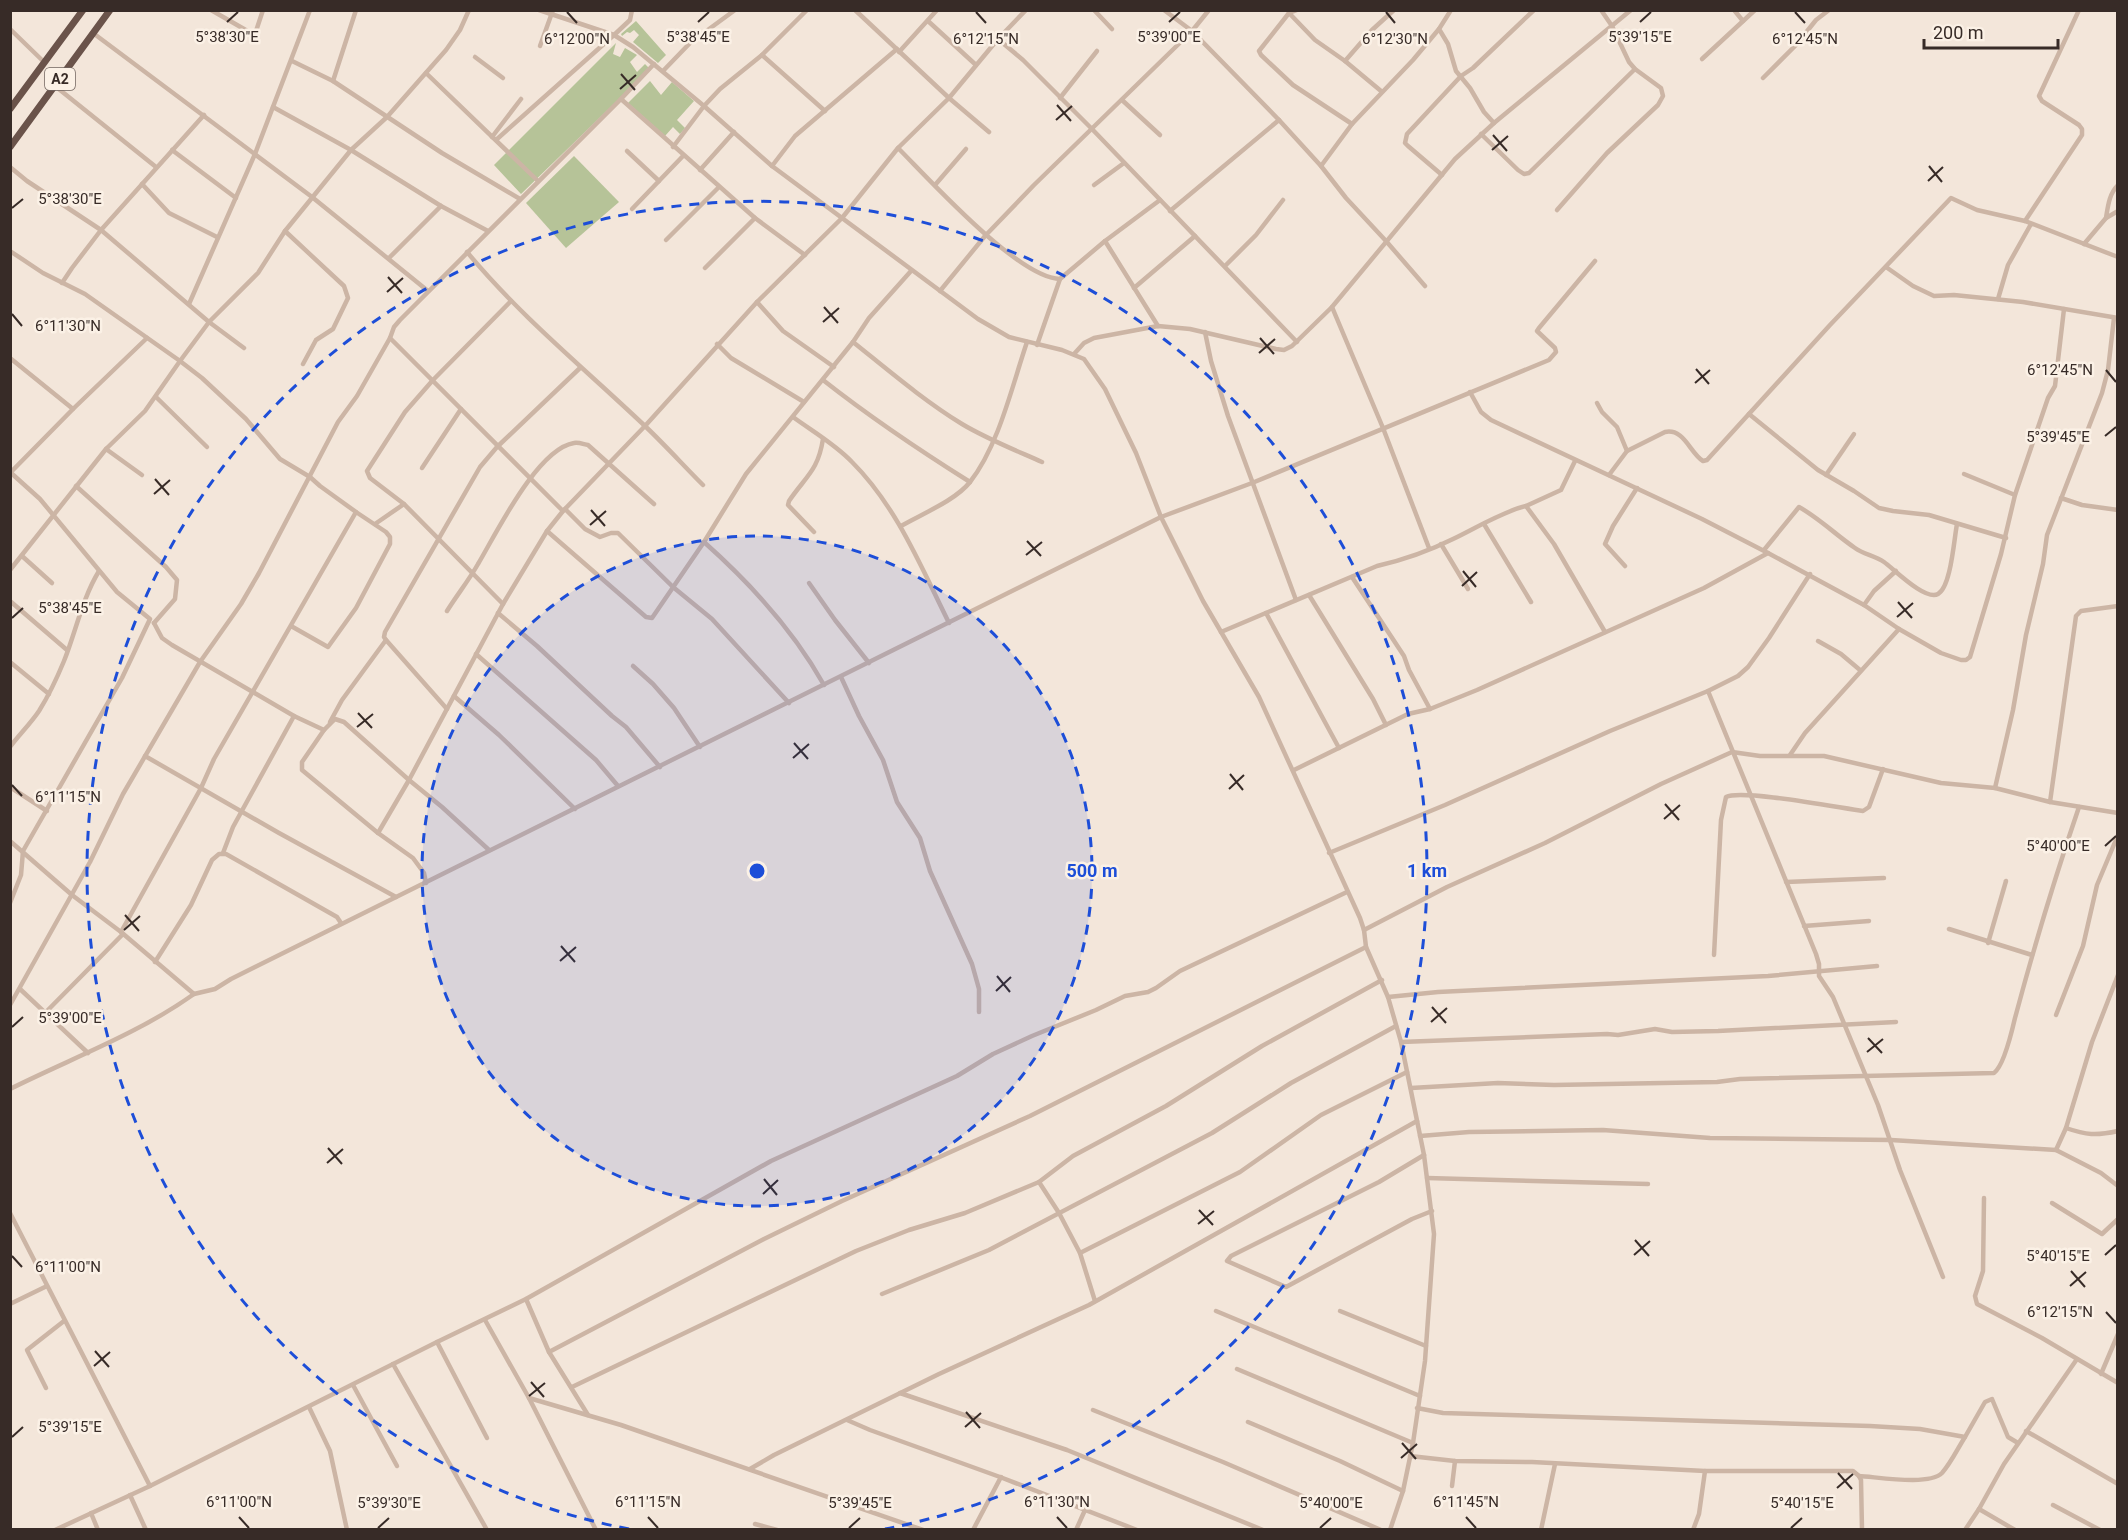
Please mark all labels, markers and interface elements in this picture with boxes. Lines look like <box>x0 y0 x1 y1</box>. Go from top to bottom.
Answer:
scale bar <box>1924 12 2058 50</box>
text: 200 m <box>1933 22 1984 43</box>
text: 5°38'30"E <box>195 28 259 46</box>
text: 5°38'45"E <box>666 28 730 46</box>
text: 5°39'00"E <box>1137 28 1201 46</box>
text: 5°39'15"E <box>1608 28 1672 46</box>
text: 6°12'00"N <box>544 30 610 48</box>
text: 6°12'15"N <box>953 30 1019 48</box>
text: 6°12'30"N <box>1362 30 1428 48</box>
text: 6°12'45"N <box>1772 30 1838 48</box>
road number: A2 <box>45 68 75 90</box>
text: 5°38'30"E <box>38 190 102 208</box>
text: 6°11'30"N <box>35 317 101 335</box>
text: 6°12'45"N <box>2027 361 2093 379</box>
text: 5°39'45"E <box>2026 428 2090 446</box>
text: 5°38'45"E <box>38 599 102 617</box>
text: 6°11'15"N <box>35 788 101 806</box>
text: 5°40'00"E <box>2026 837 2090 855</box>
text: 500 m <box>1066 860 1118 881</box>
text: 1 km <box>1407 860 1447 881</box>
centre of rings <box>747 861 767 881</box>
text: 5°39'00"E <box>38 1009 102 1027</box>
text: 5°40'15"E <box>2026 1247 2090 1265</box>
text: 6°11'00"N <box>35 1258 101 1276</box>
text: 6°12'15"N <box>2027 1303 2093 1321</box>
text: 5°39'15"E <box>38 1418 102 1436</box>
text: 6°11'00"N <box>206 1493 272 1511</box>
text: 6°11'15"N <box>615 1493 681 1511</box>
text: 6°11'30"N <box>1024 1493 1090 1511</box>
text: 6°11'45"N <box>1433 1493 1499 1511</box>
text: 5°39'30"E <box>357 1494 421 1512</box>
text: 5°39'45"E <box>828 1494 892 1512</box>
text: 5°40'00"E <box>1299 1494 1363 1512</box>
text: 5°40'15"E <box>1770 1494 1834 1512</box>

